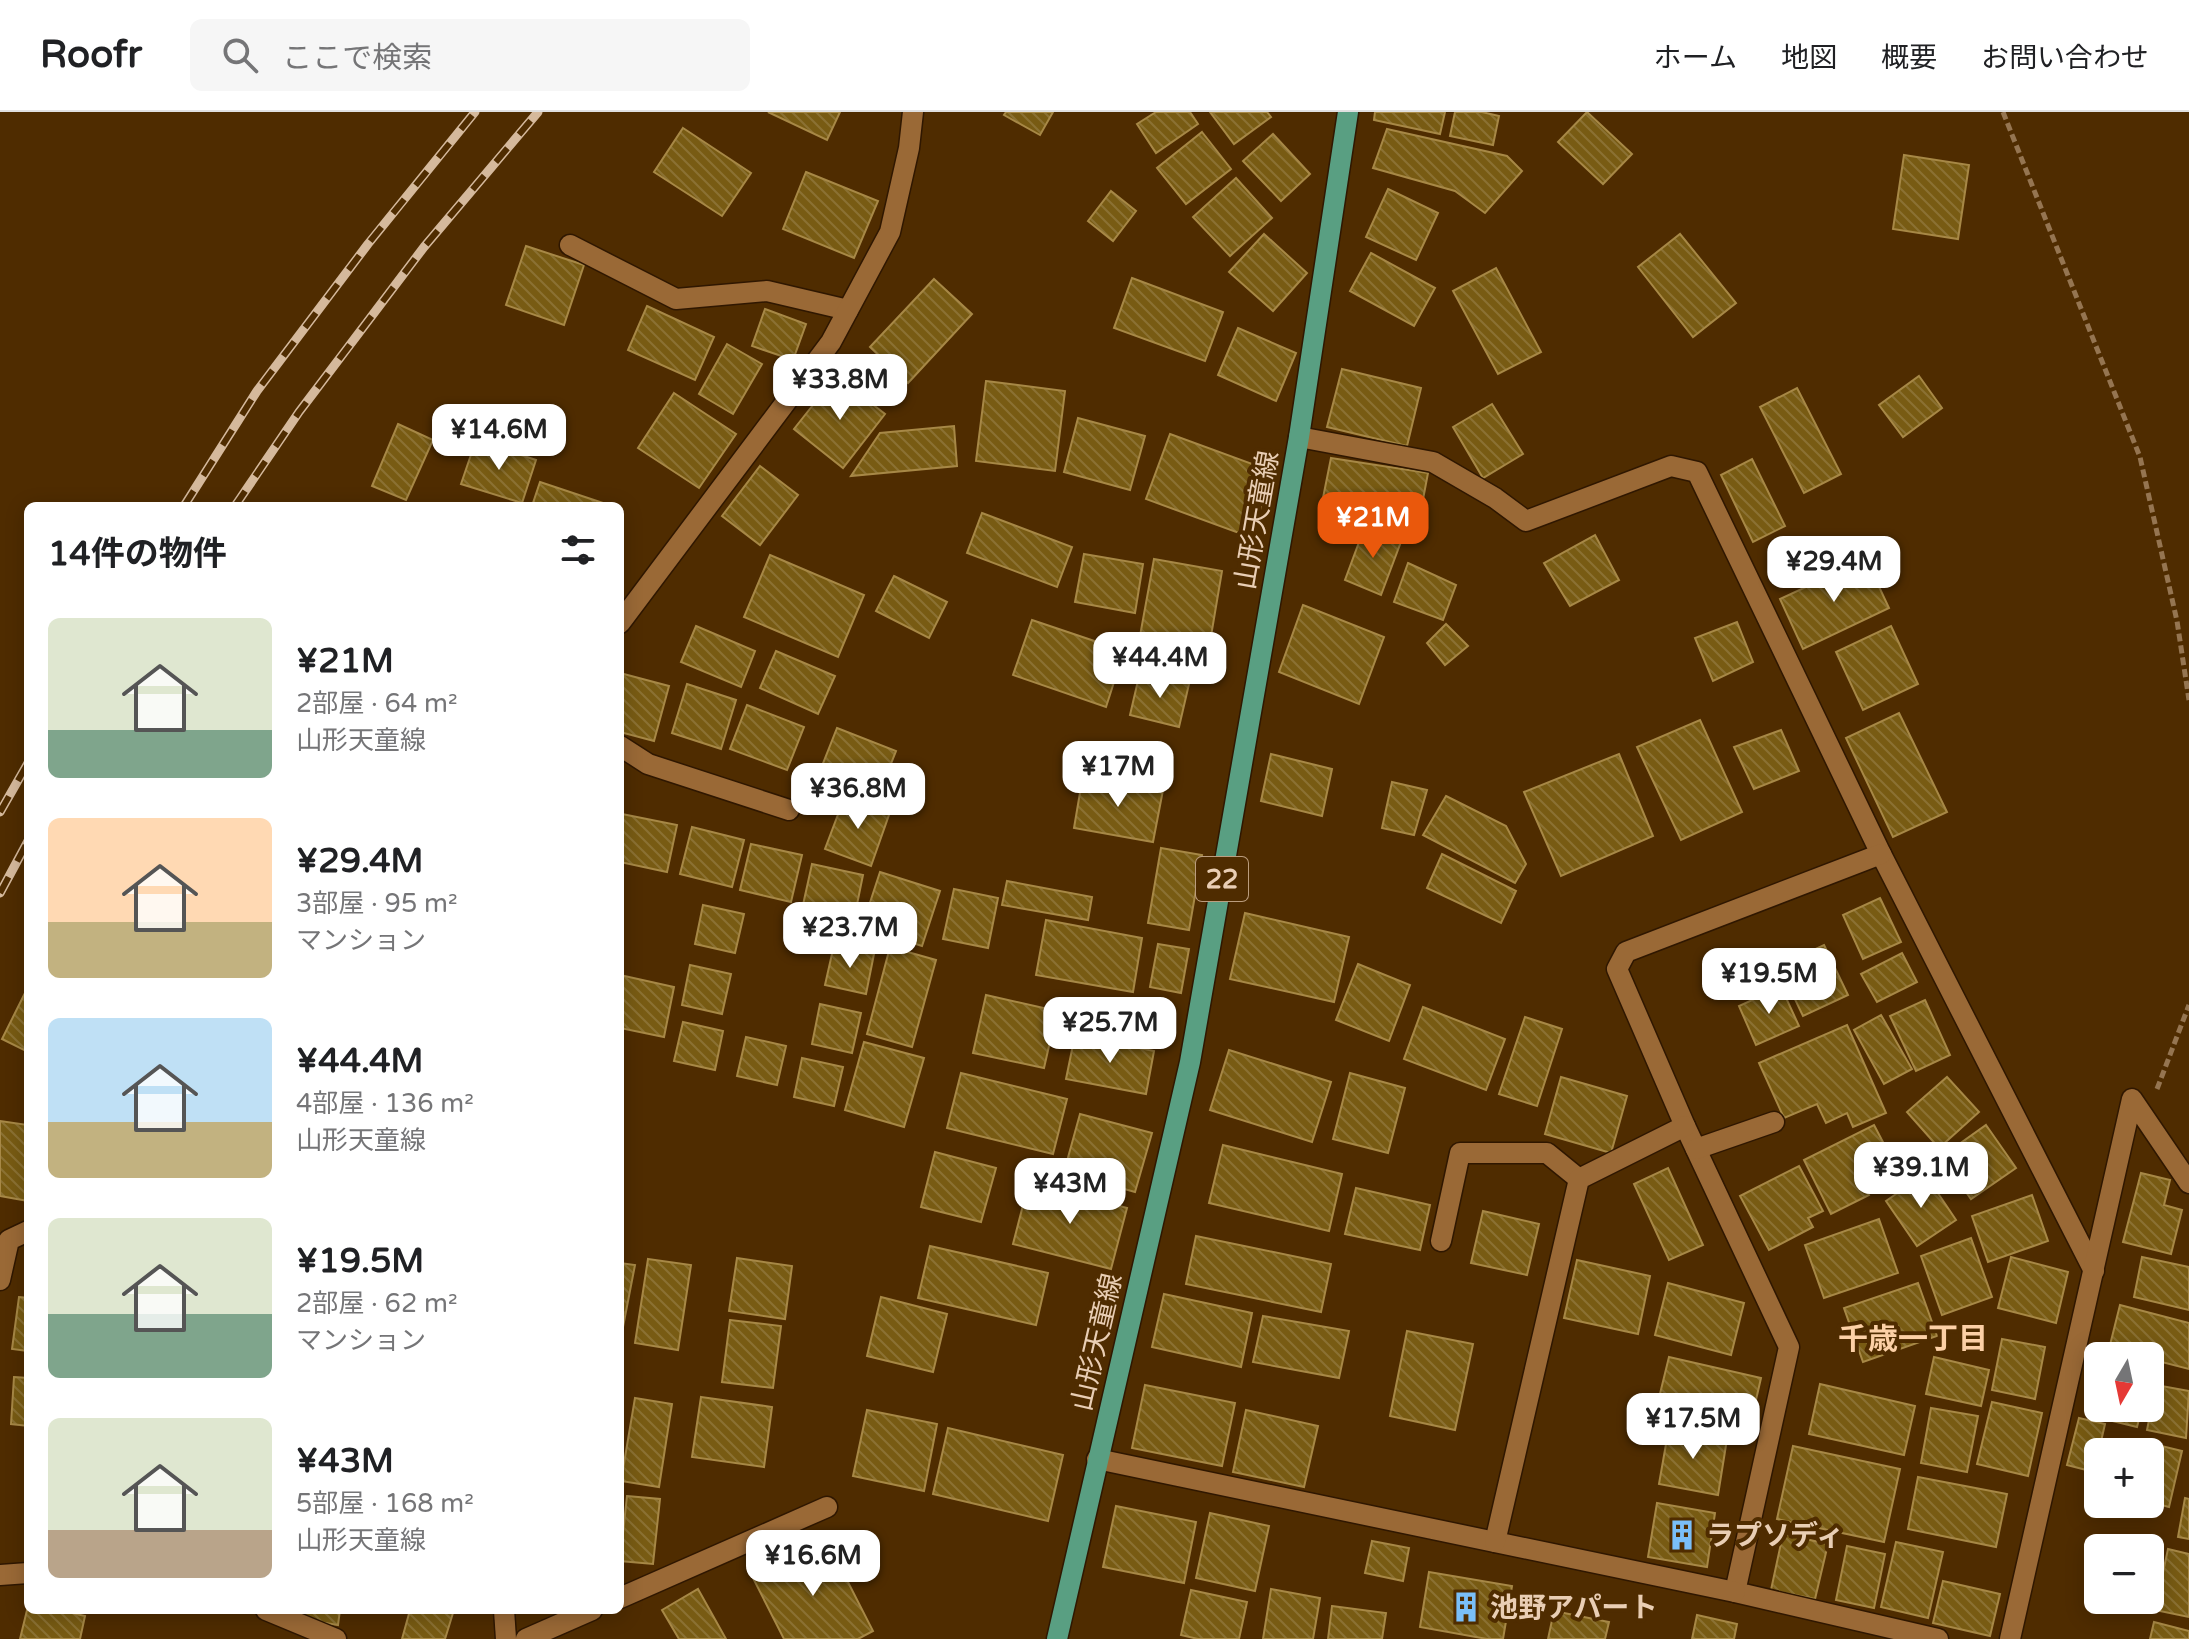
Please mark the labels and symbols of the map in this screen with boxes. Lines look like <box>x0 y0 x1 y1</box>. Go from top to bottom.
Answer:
pin: ¥33.8M <box>775 354 905 422</box>
pin: ¥14.6M <box>434 404 564 472</box>
street label: 山形天童線 <box>1228 448 1286 592</box>
pin: ¥21M <box>1326 492 1420 560</box>
pin: ¥29.4M <box>1769 536 1899 604</box>
pin: ¥44.4M <box>1095 632 1225 700</box>
pin: ¥17M <box>1071 741 1165 809</box>
pin: ¥36.8M <box>793 763 923 831</box>
road number: 22 <box>1196 857 1248 901</box>
pin: ¥23.7M <box>785 902 915 970</box>
pin: ¥19.5M <box>1704 948 1834 1016</box>
pin: ¥25.7M <box>1045 997 1175 1065</box>
pin: ¥39.1M <box>1856 1142 1986 1210</box>
pin: ¥43M <box>1023 1158 1117 1226</box>
street label: 山形天童線 <box>1065 1270 1129 1414</box>
district label: 千歳一丁目 <box>1838 1321 1988 1358</box>
north arrow <box>2084 1342 2164 1422</box>
pin: ¥17.5M <box>1628 1393 1758 1461</box>
building icon: ラプソディ <box>1665 1518 1699 1552</box>
place label: ラプソディ <box>1706 1519 1844 1553</box>
pin: ¥16.6M <box>748 1530 878 1598</box>
building icon: 池野アパート <box>1449 1590 1483 1624</box>
place label: 池野アパート <box>1490 1591 1657 1625</box>

